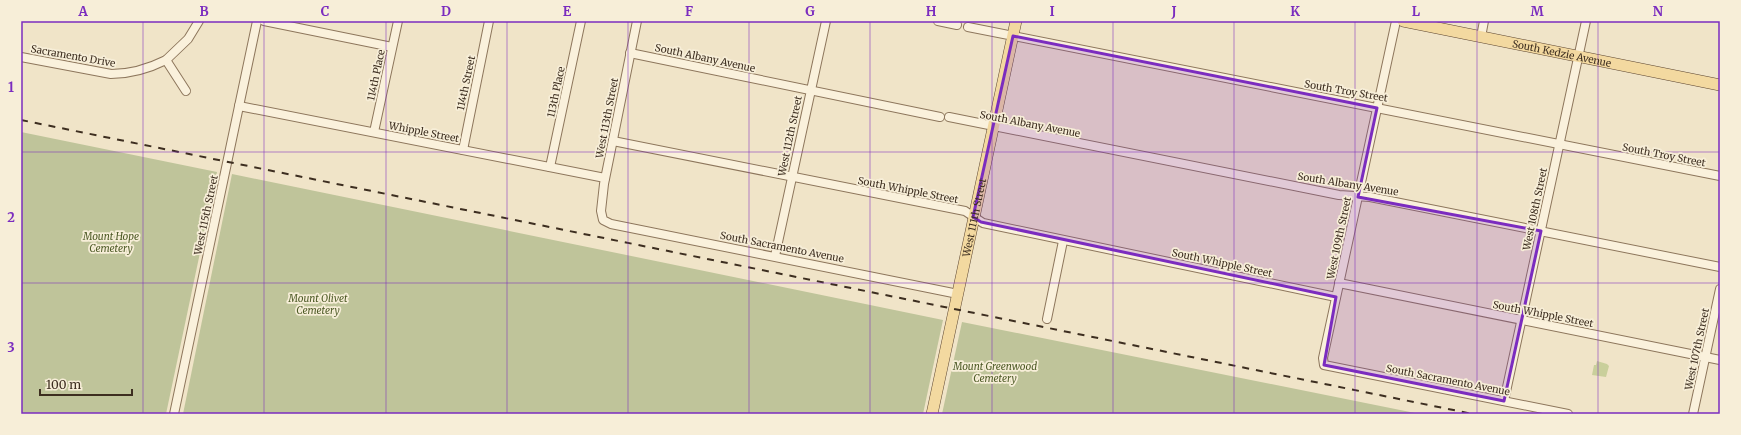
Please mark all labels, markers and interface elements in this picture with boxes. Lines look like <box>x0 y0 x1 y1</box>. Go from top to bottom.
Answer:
text: A <box>77 3 88 20</box>
text: B <box>199 3 209 20</box>
text: C <box>321 3 330 20</box>
text: D <box>441 3 451 20</box>
text: E <box>563 3 572 20</box>
text: F <box>685 3 693 20</box>
text: G <box>805 3 815 20</box>
text: H <box>926 3 937 20</box>
text: I <box>1049 3 1055 20</box>
text: J <box>1170 3 1177 20</box>
text: K <box>1290 3 1300 20</box>
text: L <box>1412 3 1421 20</box>
text: M <box>1530 3 1544 20</box>
text: N <box>1653 3 1664 20</box>
street label: South Kedzie Avenue <box>1511 37 1612 69</box>
street label: South Albany Avenue <box>654 41 756 75</box>
street label: Sacramento Drive <box>30 42 116 70</box>
street label: 114th Place <box>364 48 388 102</box>
street label: 114th Street <box>454 54 478 112</box>
street label: 113th Place <box>544 65 568 119</box>
street label: West 113th Street <box>593 77 621 160</box>
street label: South Troy Street <box>1303 77 1389 105</box>
text: 1 <box>8 79 14 96</box>
street label: West 112th Street <box>775 95 805 178</box>
street label: South Albany Avenue <box>979 108 1081 140</box>
street label: Whipple Street <box>387 119 460 145</box>
street label: South Troy Street <box>1621 141 1707 169</box>
street label: West 108th Street <box>1520 167 1550 252</box>
street label: South Albany Avenue <box>1297 170 1399 198</box>
street label: West 115th Street <box>191 174 221 257</box>
street label: South Whipple Street <box>857 174 959 206</box>
street label: West 111th Street <box>959 177 989 259</box>
street label: West 109th Street <box>1324 195 1354 281</box>
text: 2 <box>7 209 15 226</box>
street label: South Sacramento Avenue <box>719 229 845 265</box>
park label: Mount Hope Cemetery <box>82 230 139 255</box>
street label: South Whipple Street <box>1171 246 1273 280</box>
park label: Mount Olivet Cemetery <box>288 292 348 317</box>
street label: South Whipple Street <box>1492 298 1594 330</box>
street label: West 107th Street <box>1682 307 1712 392</box>
text: 3 <box>7 339 15 356</box>
park label: Mount Greenwood Cemetery <box>952 360 1037 385</box>
street label: South Sacramento Avenue <box>1385 362 1511 398</box>
scale bar <box>40 371 132 397</box>
text: 100 m <box>46 377 81 392</box>

